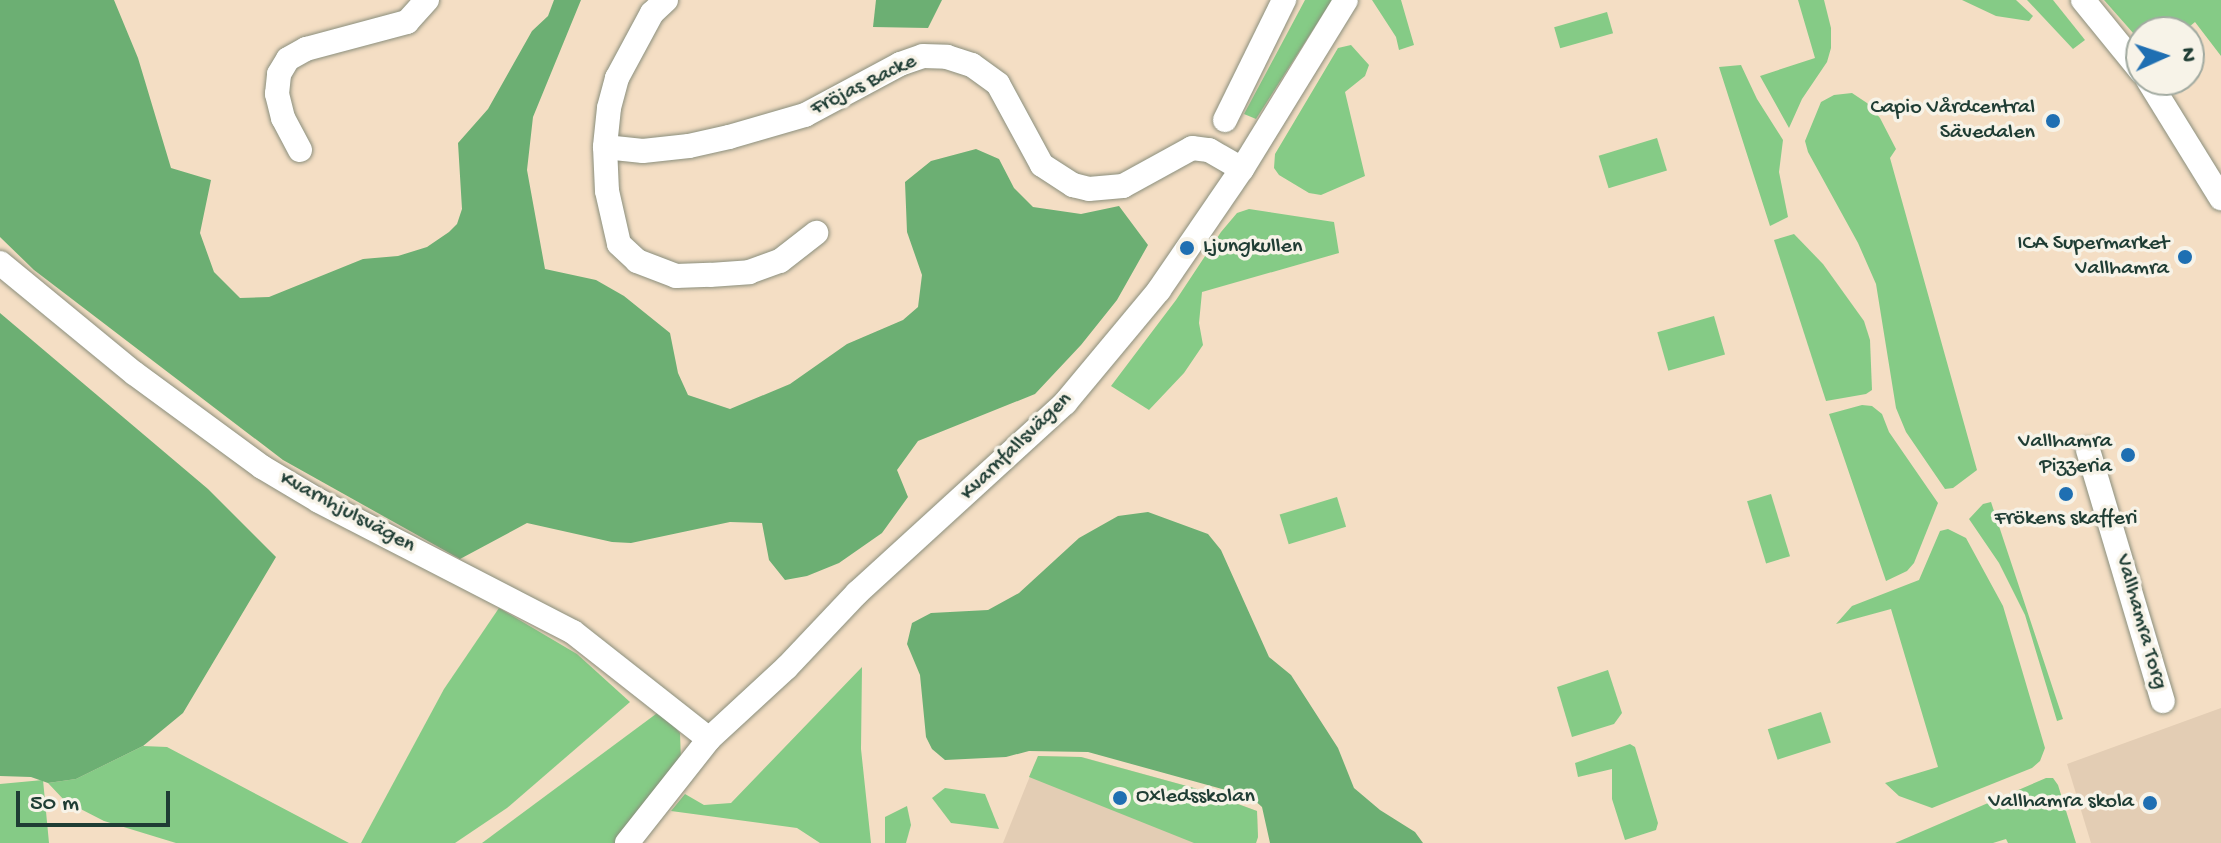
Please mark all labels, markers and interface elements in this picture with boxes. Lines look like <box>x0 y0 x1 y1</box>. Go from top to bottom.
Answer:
north arrow <box>2125 16 2205 96</box>
text: N <box>2174 47 2200 63</box>
street label: Fröjas Backe <box>807 49 921 123</box>
place label: Capio Vårdcentral Sävedalen <box>1870 95 2035 146</box>
marker: Capio Vårdcentral Sävedalen <box>2042 110 2064 132</box>
place label: ICA Supermarket Vallhamra <box>2017 231 2169 282</box>
place label: Ljungkullen <box>1203 235 1302 261</box>
marker: Ljungkullen <box>1178 239 1196 257</box>
marker: ICA Supermarket Vallhamra <box>2176 248 2194 266</box>
street label: Kvarnfallsvägen <box>956 387 1078 507</box>
place label: Vallhamra Pizzeria <box>2018 429 2112 480</box>
marker: Vallhamra Pizzeria <box>2119 446 2137 464</box>
street label: Kvarnhjulsvägen <box>275 466 419 560</box>
marker: Frökens skafferi <box>2057 485 2075 503</box>
place label: Frökens skafferi <box>1995 507 2137 533</box>
street label: Vallhamra Torg <box>2108 551 2172 693</box>
scale bar <box>20 775 174 825</box>
place label: Oxledsskolan <box>1136 785 1255 811</box>
marker: Oxledsskolan <box>1111 789 1129 807</box>
text: 50 m <box>30 790 79 819</box>
place label: Vallhamra skola <box>1989 790 2134 816</box>
marker: Vallhamra skola <box>2141 794 2159 812</box>

